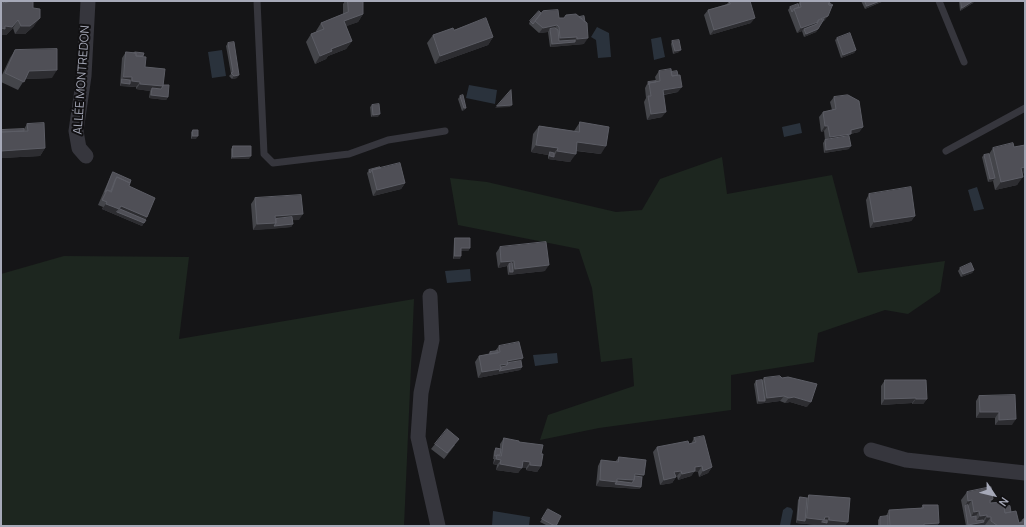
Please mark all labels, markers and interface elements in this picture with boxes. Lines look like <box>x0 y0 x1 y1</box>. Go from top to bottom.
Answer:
street label: ALLÉE MONTREDON <box>71 25 93 135</box>
north arrow <box>974 475 1014 515</box>
text: N <box>996 495 1013 510</box>

